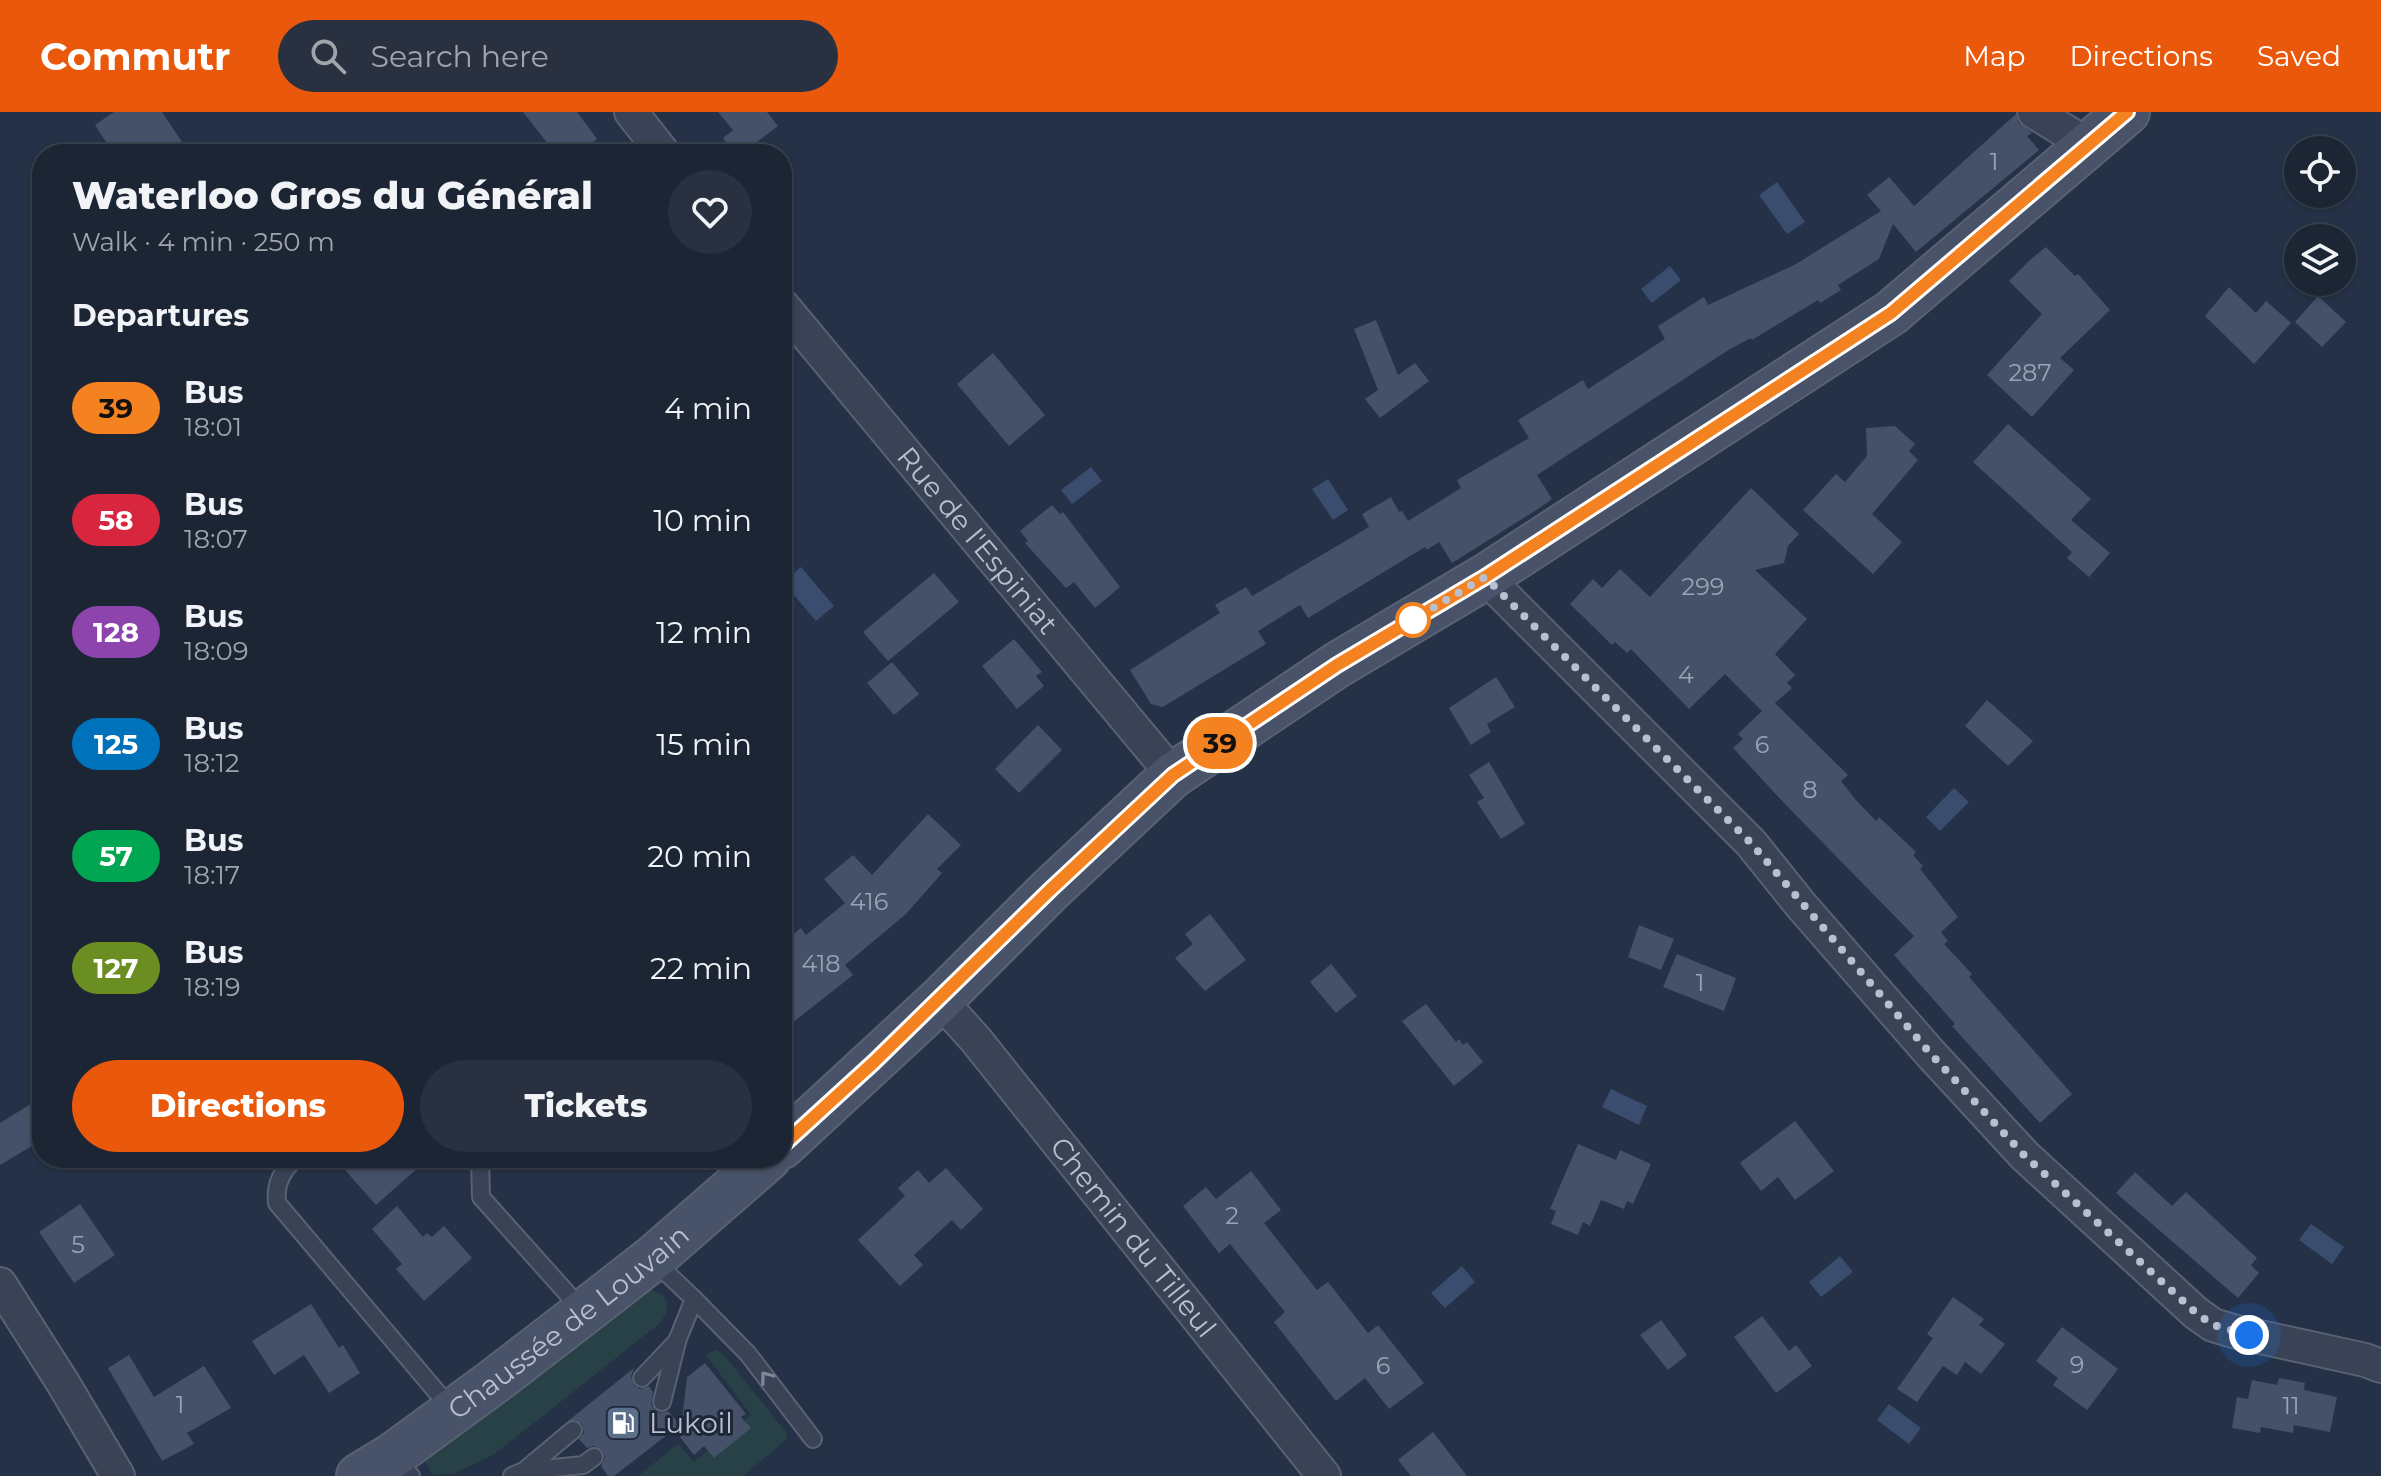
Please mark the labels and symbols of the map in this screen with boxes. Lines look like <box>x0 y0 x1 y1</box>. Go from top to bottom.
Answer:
house number: 1 <box>1990 147 1998 176</box>
house number: 287 <box>2008 358 2052 387</box>
street label: Rue de l'Espiniat <box>890 440 1065 641</box>
house number: 299 <box>1682 572 1724 601</box>
unlabelled marker <box>1396 603 1430 637</box>
house number: 4 <box>1678 660 1694 689</box>
line badge: 39 <box>1184 717 1256 769</box>
house number: 6 <box>1755 730 1769 759</box>
house number: 8 <box>1802 775 1818 804</box>
house number: 416 <box>850 887 888 916</box>
house number: 418 <box>801 949 841 978</box>
house number: 1 <box>1696 968 1704 997</box>
street label: Chemin du Tilleul <box>1043 1130 1223 1344</box>
house number: 2 <box>1225 1201 1239 1230</box>
street label: Chaussée de Louvain <box>441 1218 696 1426</box>
house number: 5 <box>71 1230 85 1259</box>
your location <box>2229 1315 2269 1355</box>
house number: 9 <box>2070 1350 2084 1379</box>
house number: 6 <box>1376 1351 1390 1380</box>
one-way arrow <box>761 1371 775 1386</box>
house number: 1 <box>176 1390 184 1419</box>
house number: 11 <box>2282 1391 2300 1420</box>
fuel station icon: Lukoil <box>604 1404 642 1442</box>
place label: Lukoil <box>649 1406 733 1440</box>

